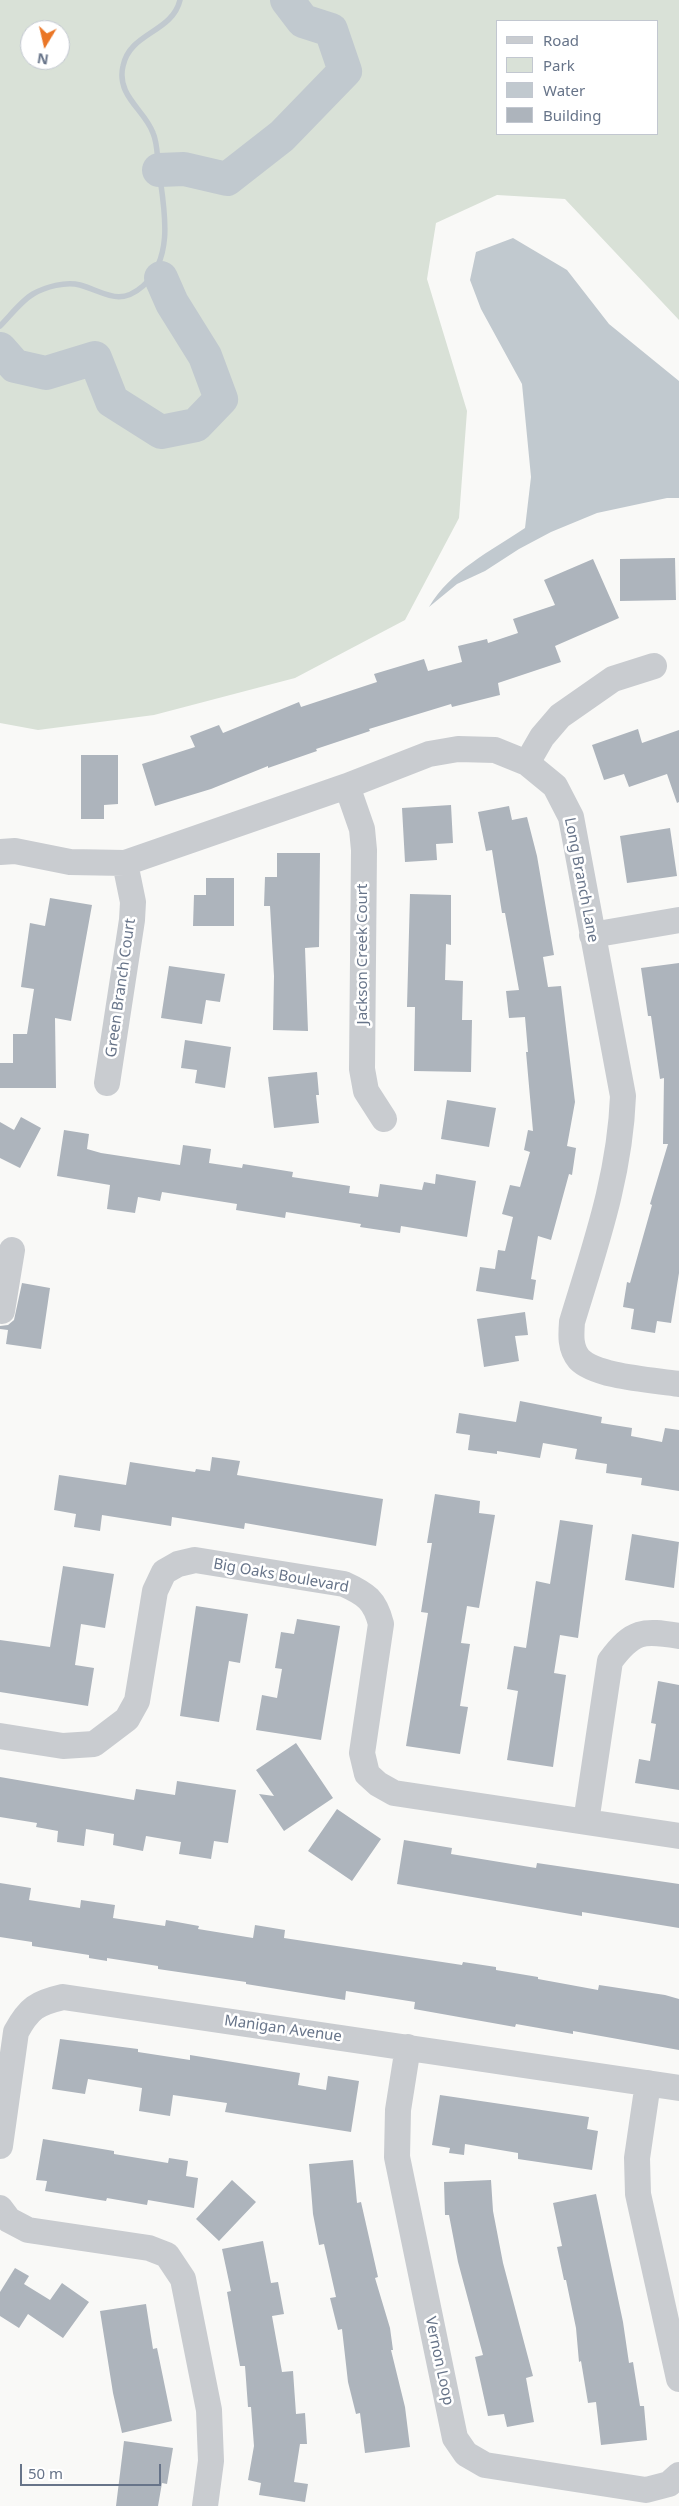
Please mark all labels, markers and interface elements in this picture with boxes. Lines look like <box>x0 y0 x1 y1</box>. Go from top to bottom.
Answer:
north arrow <box>20 20 70 70</box>
legend <box>497 20 659 135</box>
text: Road <box>543 30 579 50</box>
text: N <box>36 49 50 70</box>
text: Park <box>543 55 575 75</box>
text: Water <box>543 80 585 100</box>
text: Building <box>543 105 601 125</box>
street label: Long Branch Lane <box>560 816 602 944</box>
street label: Jackson Creek Court <box>354 884 372 1024</box>
street label: Green Branch Court <box>102 917 140 1059</box>
street label: Big Oaks Boulevard <box>212 1555 350 1597</box>
street label: Manigan Avenue <box>223 2012 343 2046</box>
street label: Vernon Loop <box>421 2315 457 2407</box>
scale bar <box>22 2454 164 2486</box>
text: 50 m <box>28 2463 63 2483</box>

